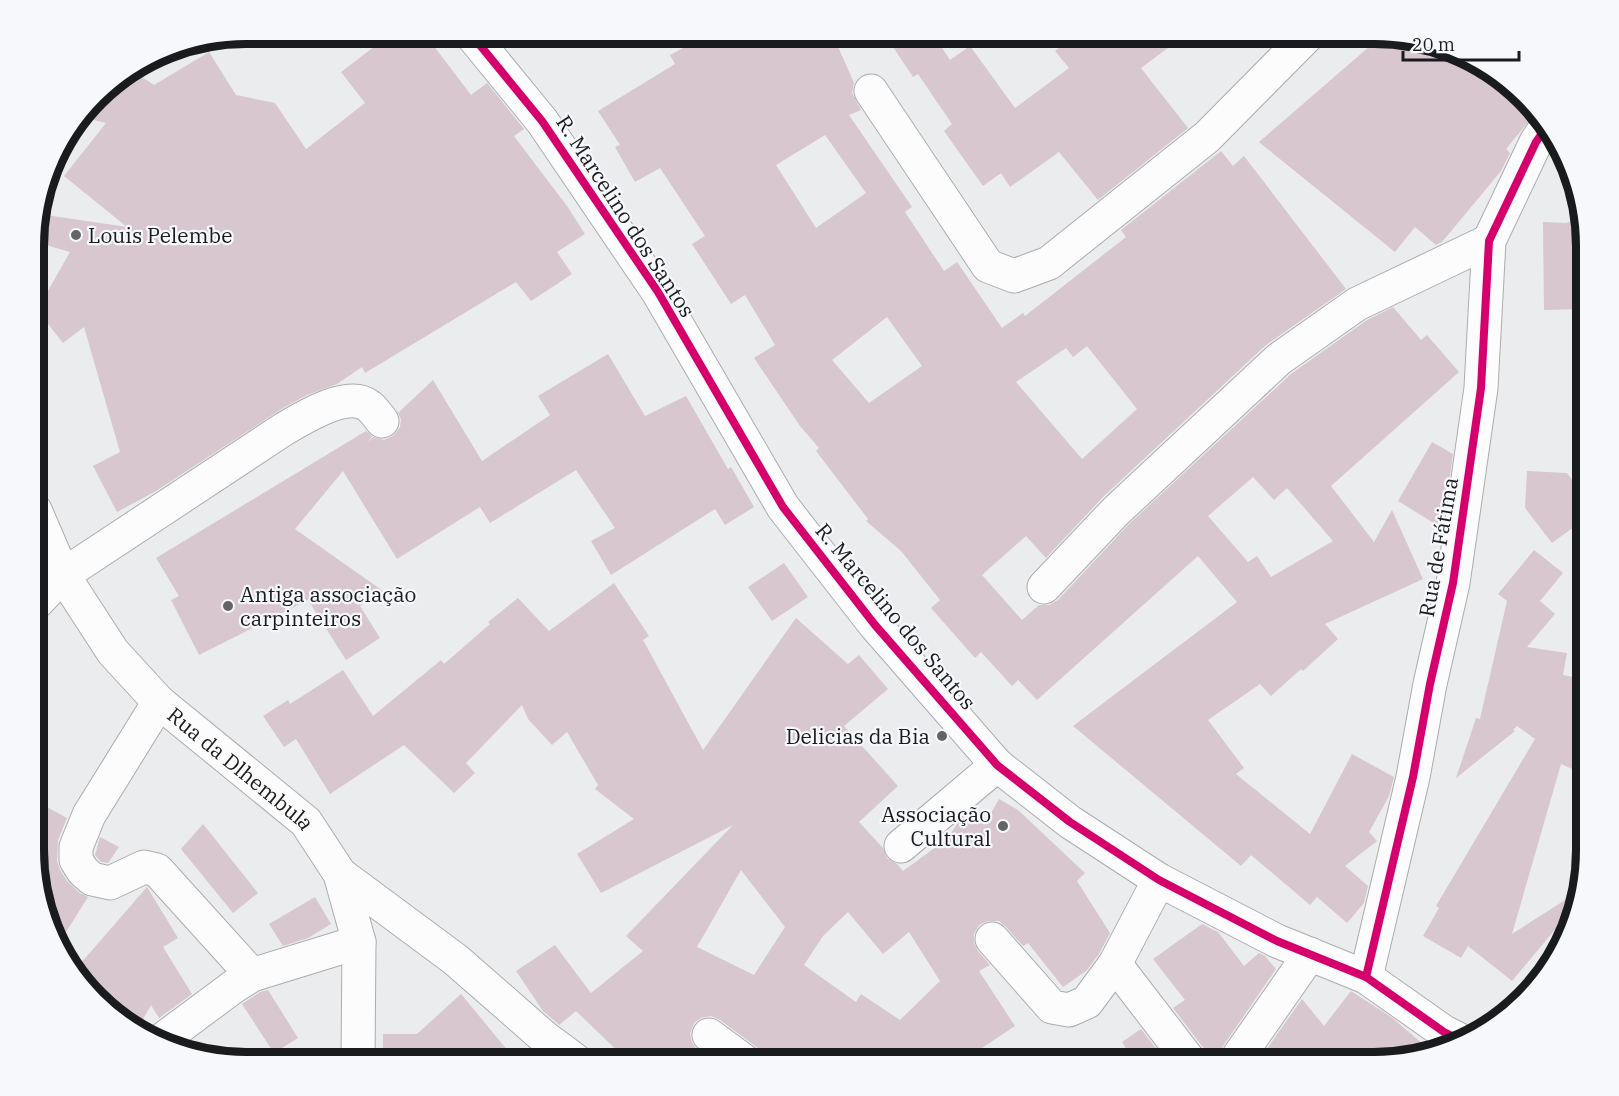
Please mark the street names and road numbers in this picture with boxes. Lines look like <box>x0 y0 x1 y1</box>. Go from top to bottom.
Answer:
street label: R. Marcelino dos Santos <box>550 110 702 322</box>
street label: Rua de Fátima <box>1412 475 1464 619</box>
street label: R. Marcelino dos Santos <box>810 517 982 715</box>
street label: Rua da Dlhembula <box>162 701 321 835</box>

